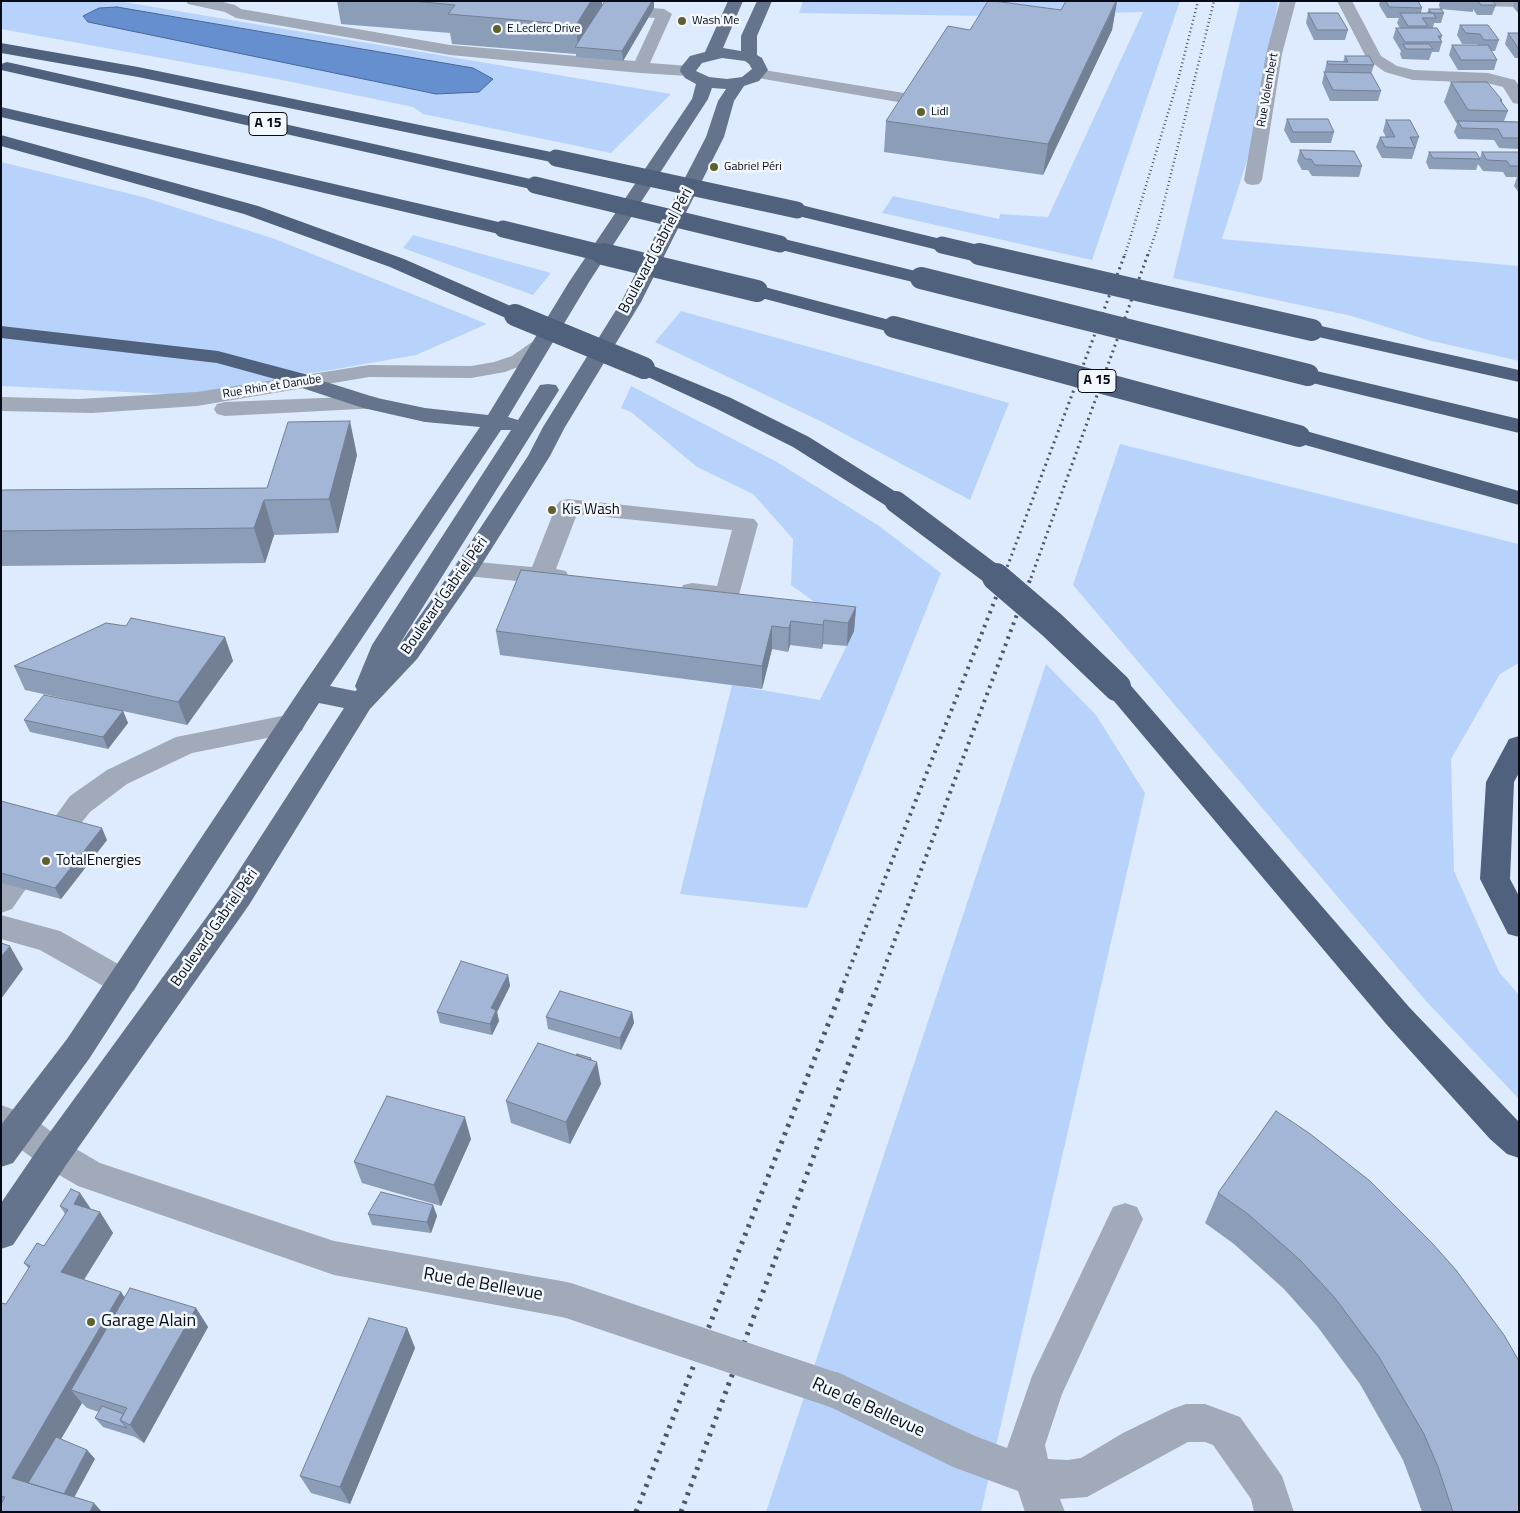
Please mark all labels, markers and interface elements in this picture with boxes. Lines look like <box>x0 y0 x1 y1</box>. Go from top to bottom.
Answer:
place label: Wash Me <box>692 14 739 28</box>
marker: Wash Me <box>676 15 688 27</box>
place label: E.Leclerc Drive <box>507 22 580 36</box>
marker: E.Leclerc Drive <box>491 23 503 35</box>
street label: Rue Volembert <box>1254 52 1282 128</box>
place label: Lidl <box>931 105 948 119</box>
marker: Lidl <box>915 106 927 118</box>
road number: A 15 <box>249 112 287 136</box>
place label: Gabriel Péri <box>724 160 782 174</box>
marker: Gabriel Péri <box>708 161 720 173</box>
street label: Boulevard Gabriel Péri <box>615 185 697 317</box>
road number: A 15 <box>1078 370 1116 392</box>
street label: Rue Rhin et Danube <box>222 372 322 402</box>
place label: Kis Wash <box>562 501 620 519</box>
marker: Kis Wash <box>546 504 558 516</box>
street label: Boulevard Gabriel Péri <box>398 534 492 658</box>
place label: TotalEnergies <box>56 852 141 870</box>
marker: TotalEnergies <box>40 855 52 867</box>
street label: Boulevard Gabriel Péri <box>168 866 262 990</box>
street label: Rue de Bellevue <box>422 1264 544 1306</box>
place label: Garage Alain <box>101 1311 196 1333</box>
marker: Garage Alain <box>85 1316 97 1328</box>
street label: Rue de Bellevue <box>808 1374 928 1442</box>

